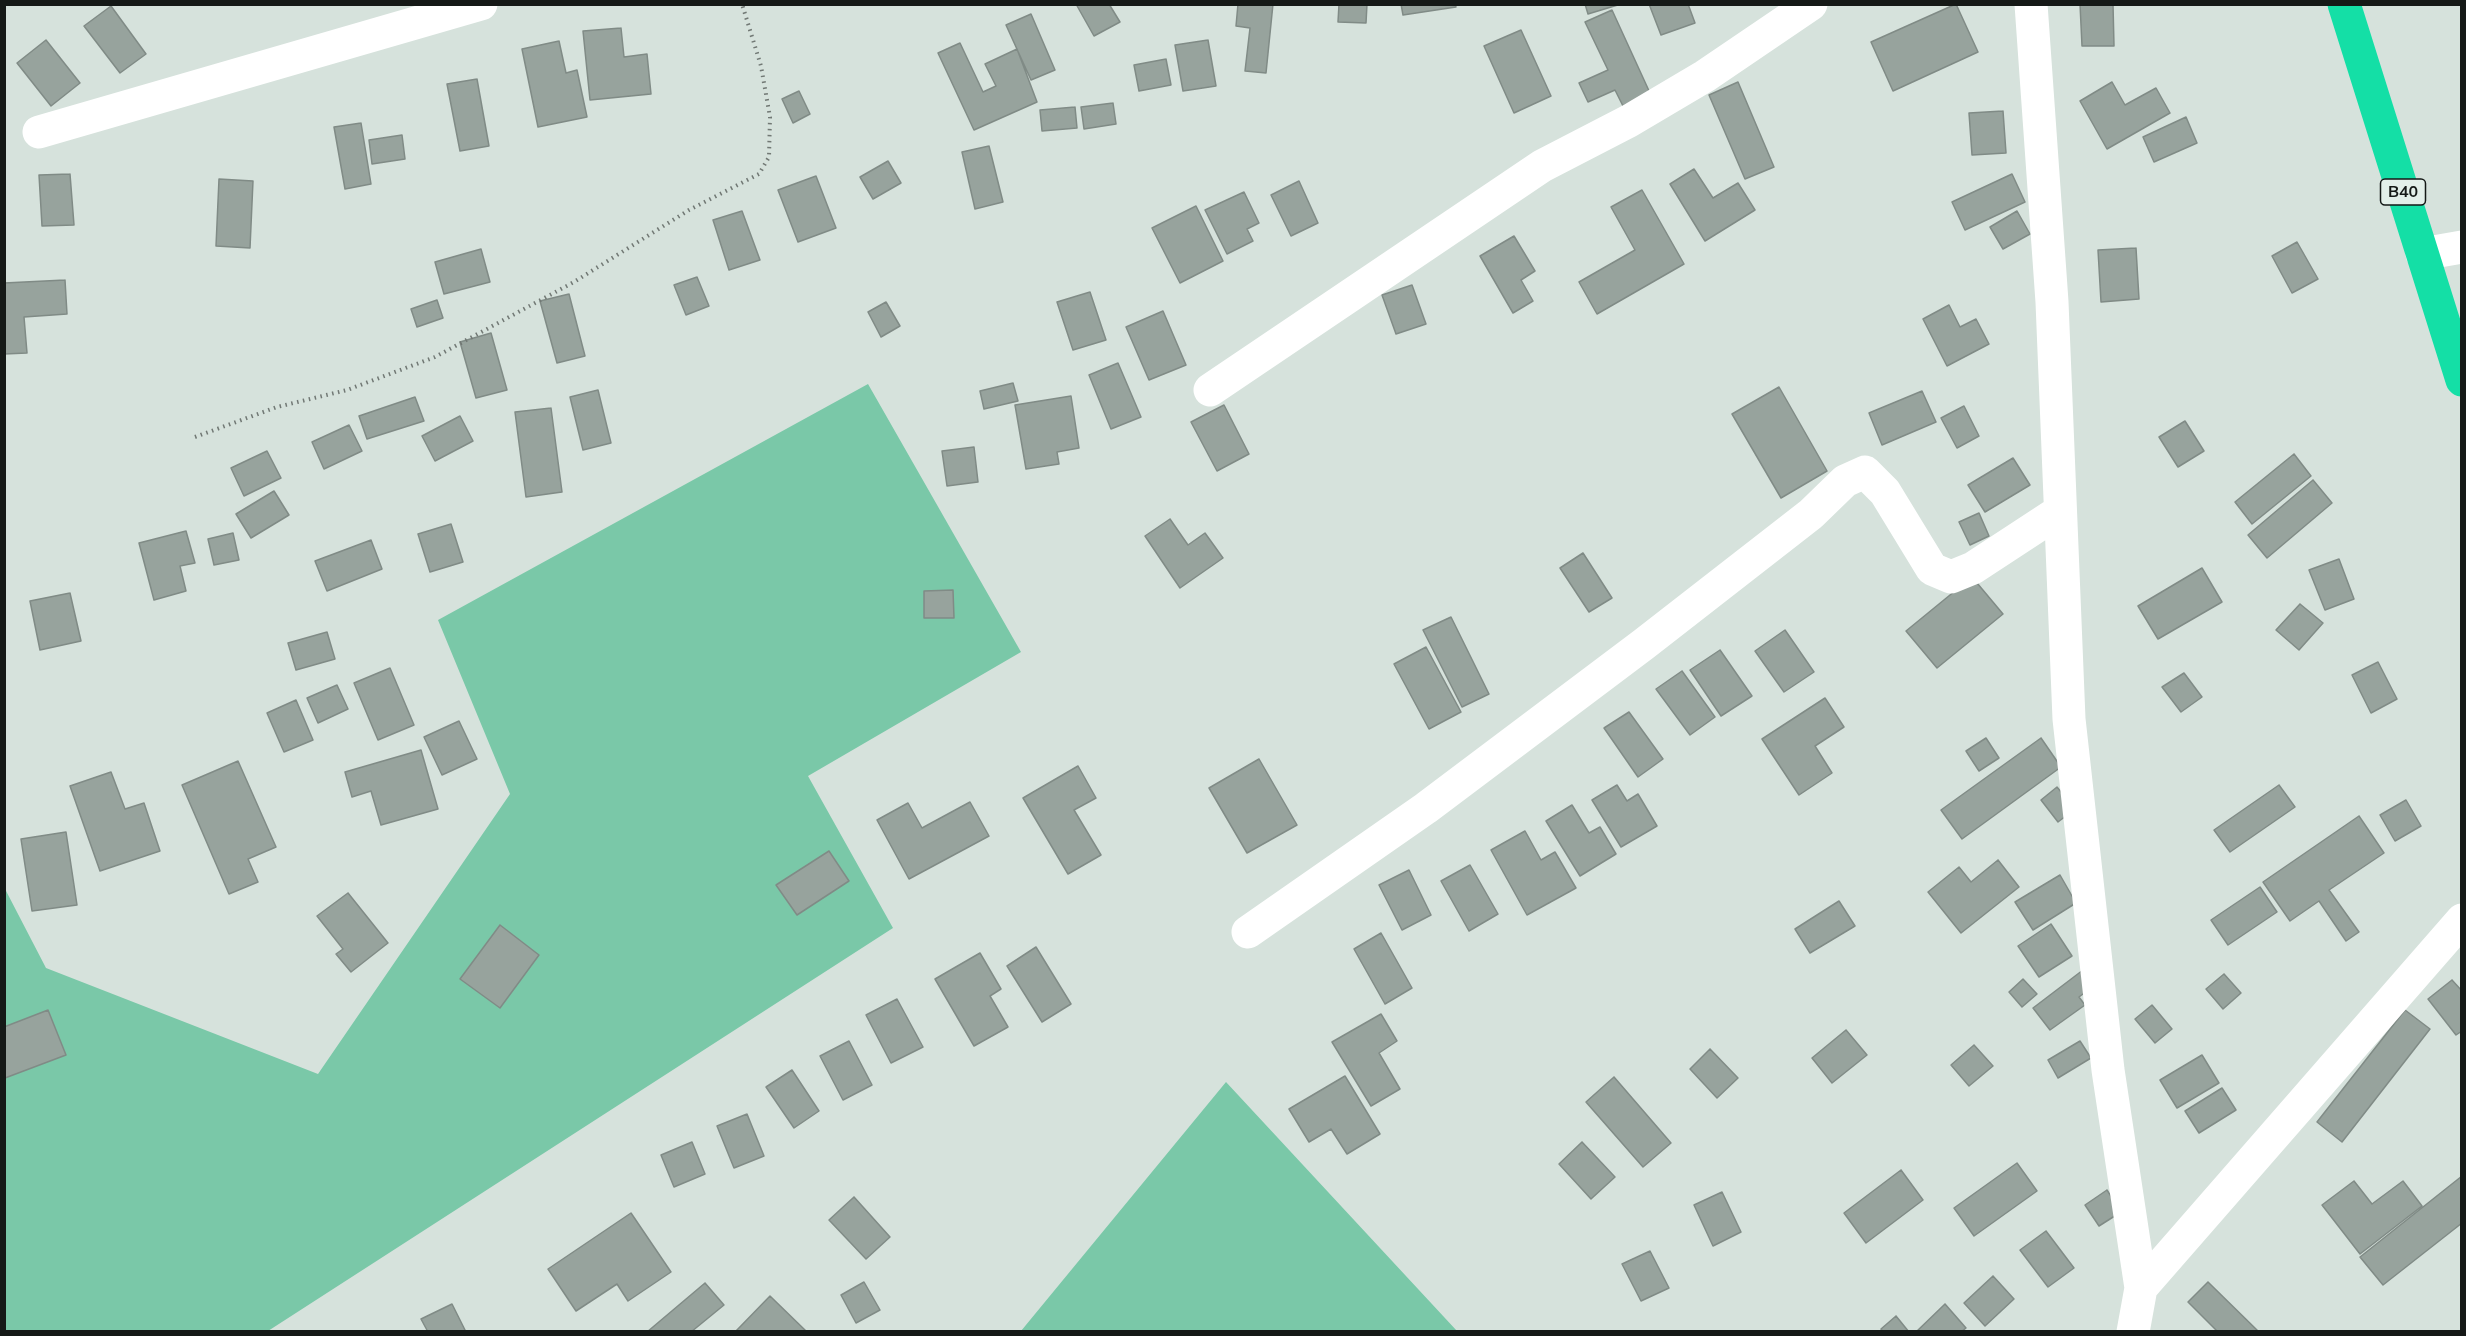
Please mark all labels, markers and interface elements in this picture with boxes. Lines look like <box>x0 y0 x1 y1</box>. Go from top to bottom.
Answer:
road number: B40 <box>2380 179 2426 205</box>

